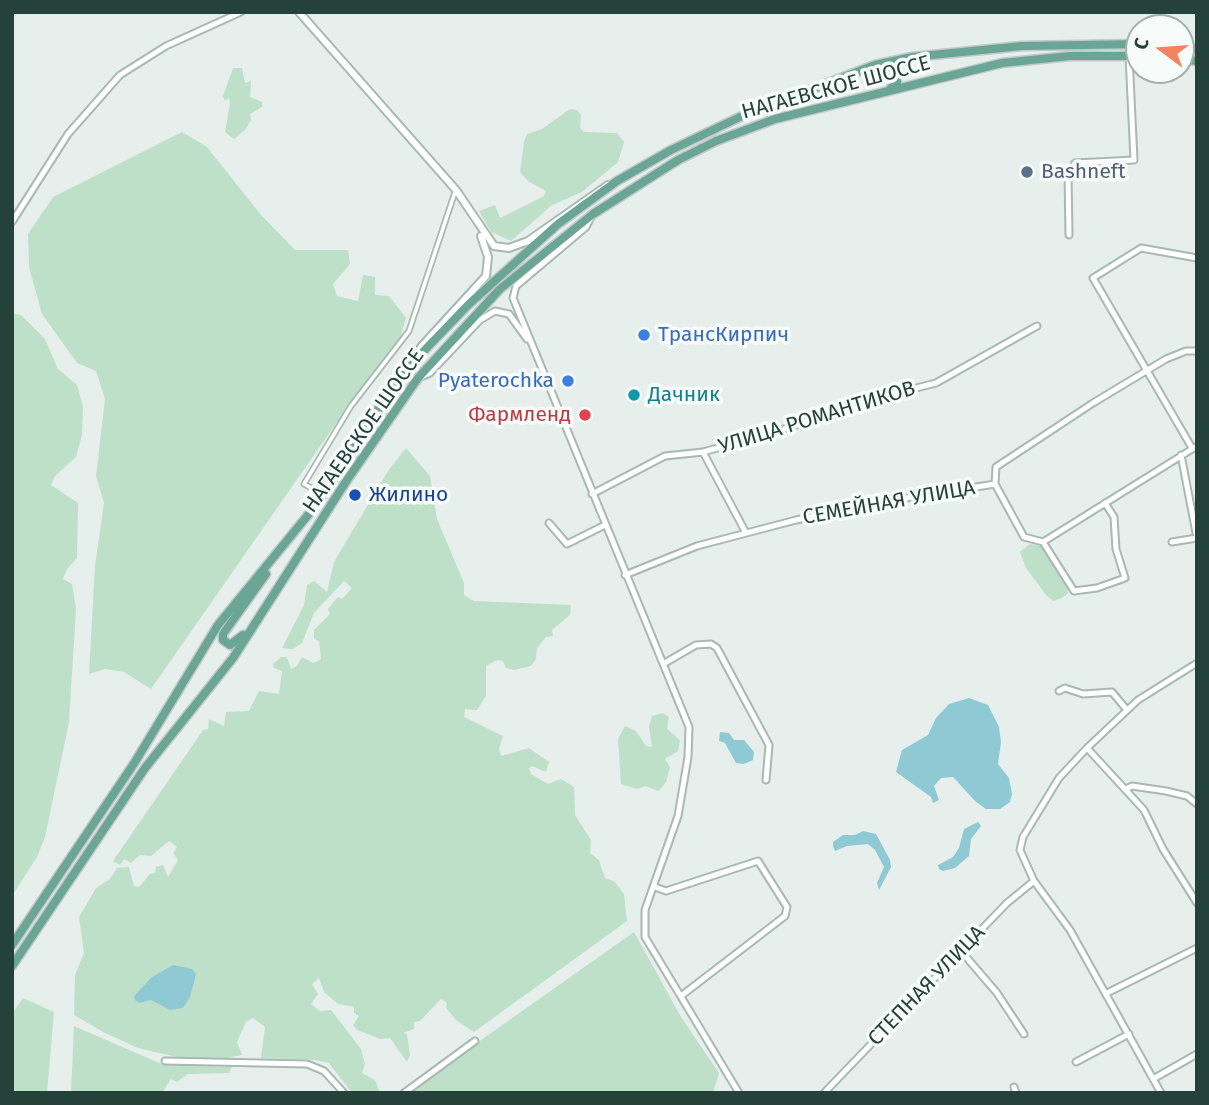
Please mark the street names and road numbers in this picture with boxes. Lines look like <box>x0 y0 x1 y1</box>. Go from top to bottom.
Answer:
street label: НАГАЕВСКОЕ ШОССЕ <box>739 51 933 125</box>
street label: НАГАЕВСКОЕ ШОССЕ <box>298 344 430 518</box>
street label: УЛИЦА РОМАНТИКОВ <box>716 376 918 460</box>
street label: СЕМЕЙНАЯ УЛИЦА <box>801 475 977 531</box>
street label: СТЕПНАЯ УЛИЦА <box>863 921 991 1051</box>

